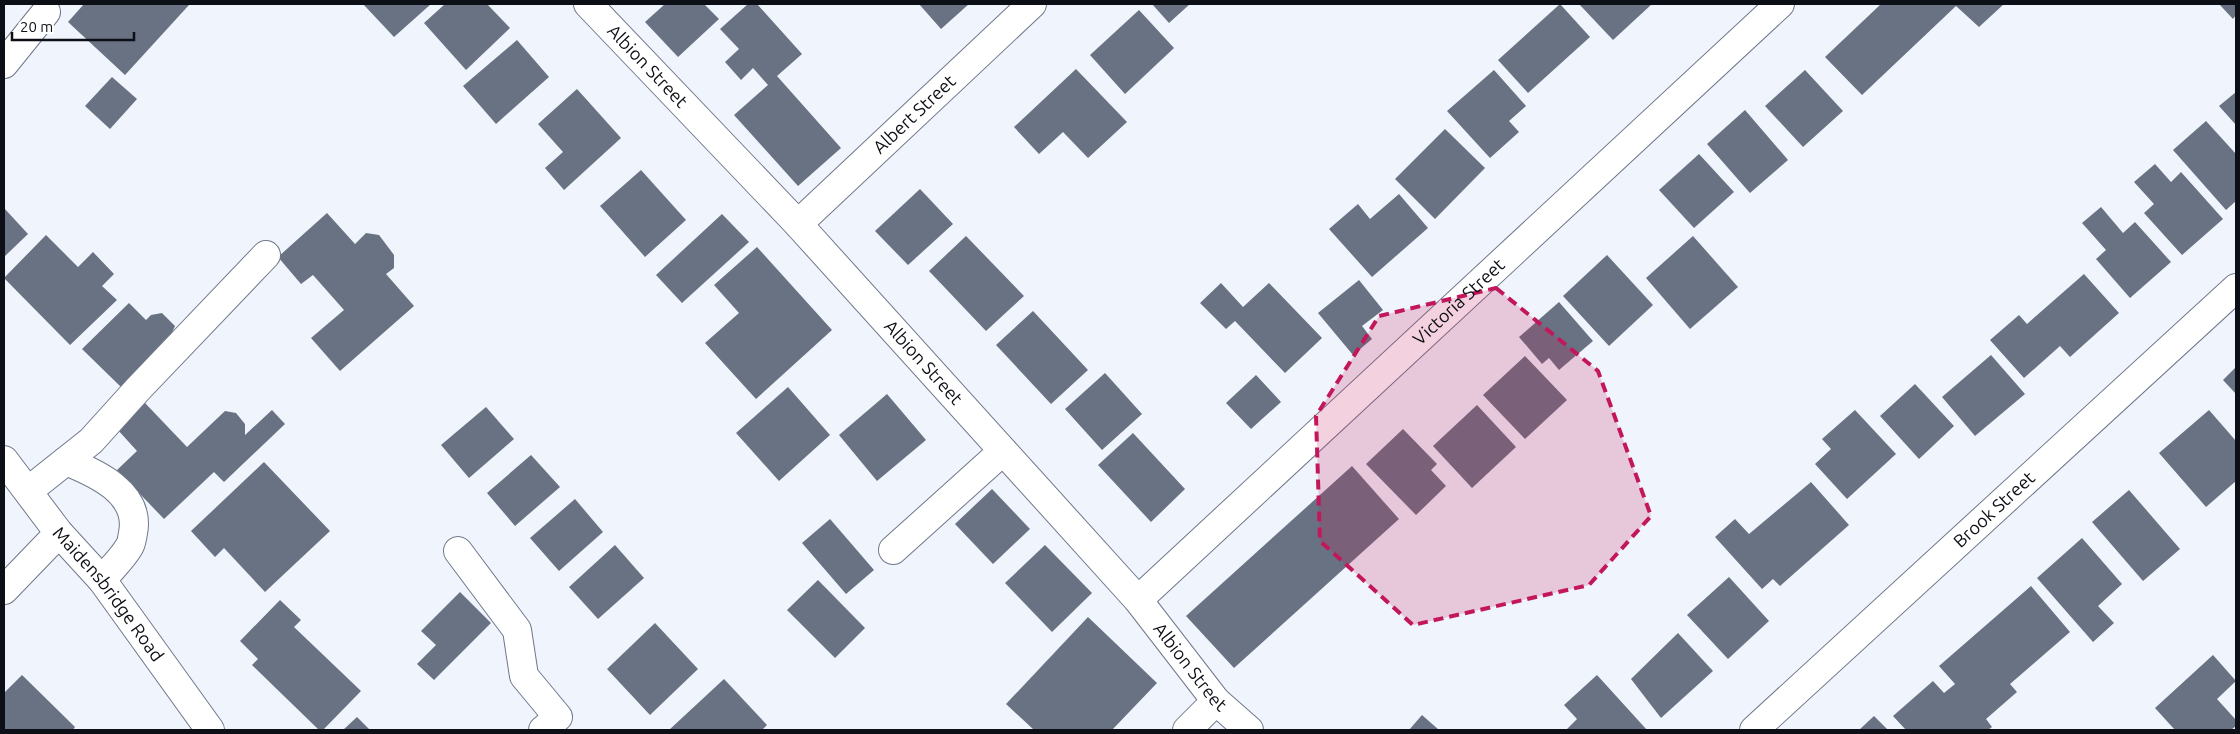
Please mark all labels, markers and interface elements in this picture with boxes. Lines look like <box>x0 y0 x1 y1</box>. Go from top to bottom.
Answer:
scale bar <box>12 10 135 42</box>
text: 20 m <box>20 18 53 35</box>
street label: Albion Street <box>604 20 692 111</box>
street label: Albert Street <box>869 70 959 157</box>
street label: Victoria Street <box>1409 254 1508 348</box>
street label: Albion Street <box>881 316 967 408</box>
street label: Brook Street <box>1949 467 2038 551</box>
street label: Maidensbridge Road <box>49 522 168 665</box>
street label: Albion Street <box>1150 618 1231 715</box>

